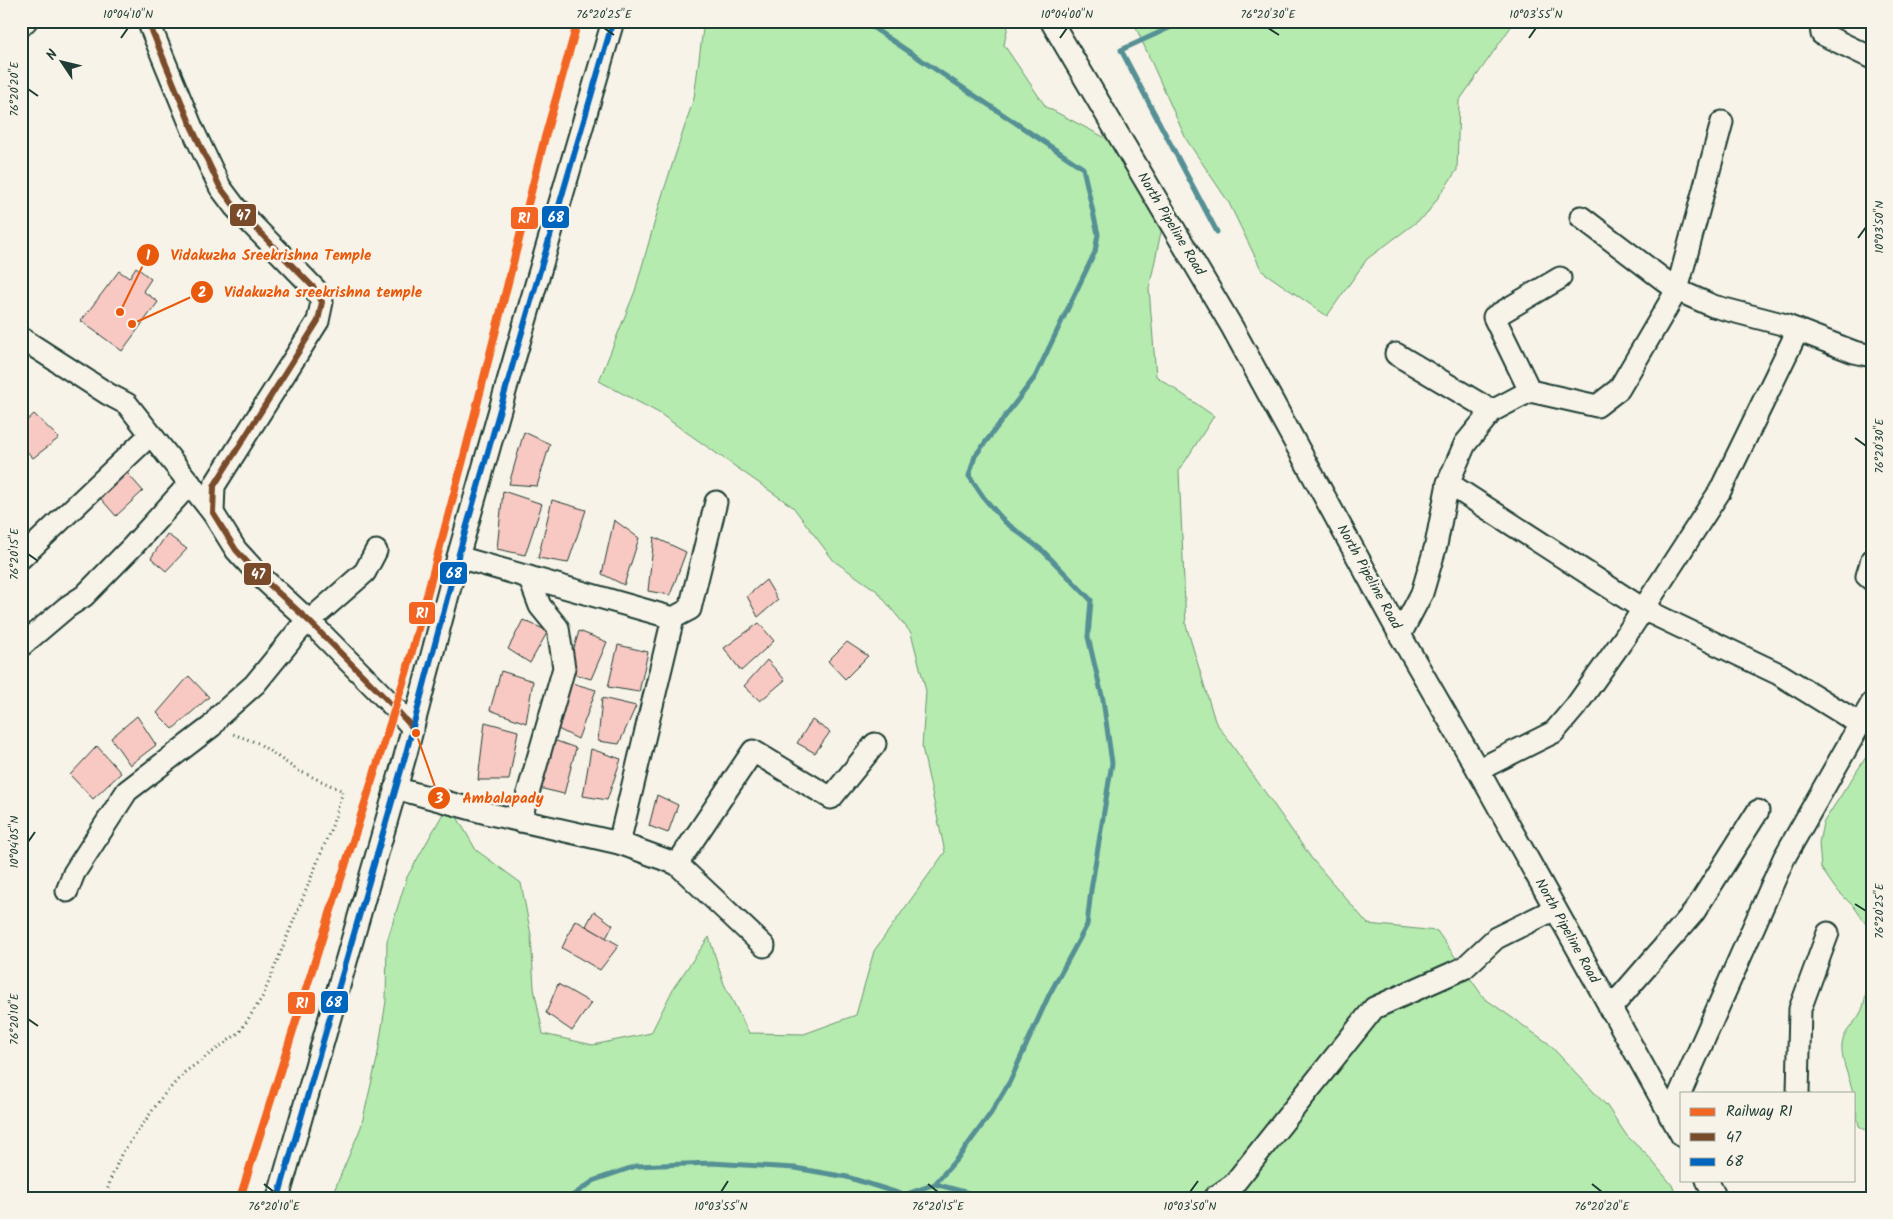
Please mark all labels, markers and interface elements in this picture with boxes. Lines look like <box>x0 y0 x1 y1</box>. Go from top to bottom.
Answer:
text: 10°04'10"N <box>103 5 153 24</box>
text: 76°20'25"E <box>576 5 633 24</box>
text: 10°04'00"N <box>1041 5 1093 24</box>
text: 76°20'30"E <box>1241 5 1296 24</box>
text: 10°03'55"N <box>1509 5 1563 24</box>
north arrow <box>38 38 88 88</box>
text: N <box>41 45 64 65</box>
text: 76°20'20"E <box>5 61 24 116</box>
street label: North Pipeline Road <box>1131 168 1211 281</box>
text: 10°03'50"N <box>1870 201 1889 253</box>
line badge: 47 <box>229 203 257 227</box>
text: 47 <box>236 205 251 227</box>
line badge: 68 <box>541 205 570 229</box>
line badge: R1 <box>510 206 539 230</box>
text: 68 <box>548 207 565 229</box>
text: R1 <box>518 208 531 230</box>
callout: Vidakuzha Sreekrishna Temple <box>136 240 382 270</box>
text: 1 <box>146 244 151 268</box>
text: Vidakuzha Sreekrishna Temple <box>171 244 372 268</box>
callout: Vidakuzha sreekrishna temple <box>189 277 432 307</box>
text: 2 <box>198 281 207 305</box>
text: Vidakuzha sreekrishna temple <box>224 281 423 305</box>
text: 76°20'30"E <box>1870 418 1889 473</box>
street label: North Pipeline Road <box>1331 520 1408 634</box>
text: 76°20'15"E <box>5 527 24 580</box>
line badge: 68 <box>439 561 468 585</box>
line badge: 47 <box>243 562 272 586</box>
text: 68 <box>446 563 463 585</box>
text: 47 <box>251 564 266 586</box>
line badge: R1 <box>408 601 436 625</box>
text: R1 <box>416 603 429 625</box>
callout: Ambalapady <box>427 783 553 813</box>
text: 3 <box>434 787 443 811</box>
text: Ambalapady <box>462 787 544 811</box>
text: 10°04'05"N <box>5 816 24 868</box>
street label: North Pipeline Road <box>1529 874 1606 988</box>
text: 76°20'25"E <box>1870 882 1889 939</box>
line badge: 68 <box>320 990 349 1014</box>
line badge: R1 <box>287 991 316 1015</box>
text: 76°20'10"E <box>5 992 24 1045</box>
text: 68 <box>326 992 343 1014</box>
text: R1 <box>296 993 309 1015</box>
legend <box>1680 1092 1856 1182</box>
text: Railway R1 <box>1726 1100 1793 1124</box>
text: 47 <box>1726 1126 1742 1150</box>
text: 68 <box>1726 1150 1744 1174</box>
text: 76°20'10"E <box>248 1197 301 1216</box>
text: 10°03'55"N <box>694 1197 748 1216</box>
text: 76°20'15"E <box>912 1197 965 1216</box>
text: 10°03'50"N <box>1164 1197 1216 1216</box>
text: 76°20'20"E <box>1575 1197 1630 1216</box>

